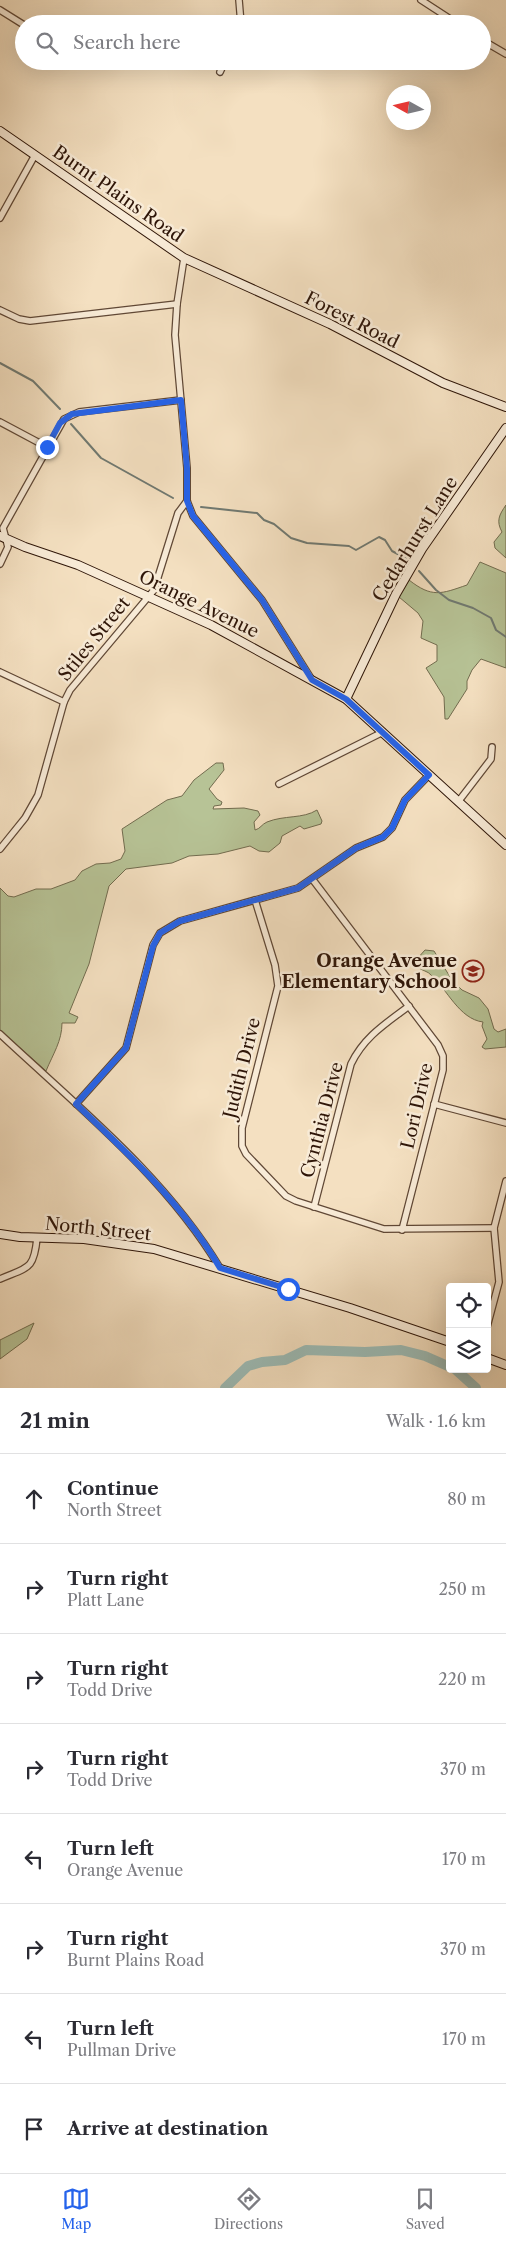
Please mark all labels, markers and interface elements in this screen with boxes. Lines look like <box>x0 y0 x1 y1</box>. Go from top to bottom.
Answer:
search box <box>15 15 491 70</box>
icon: search <box>33 29 61 57</box>
text: Search here <box>73 31 181 54</box>
north arrow <box>386 85 431 130</box>
street label: Burnt Plains Road <box>48 141 188 247</box>
street label: Forest Road <box>301 287 403 353</box>
route end <box>36 436 59 459</box>
street label: Cedarhurst Lane <box>368 472 462 606</box>
street label: Orange Avenue <box>135 565 263 643</box>
street label: Stiles Street <box>53 592 135 685</box>
place label: Orange Avenue Elementary School <box>281 950 457 993</box>
school or university icon: Orange Avenue Elementary School <box>461 959 485 983</box>
street label: Judith Drive <box>218 1015 265 1124</box>
street label: Cynthia Drive <box>296 1060 348 1180</box>
street label: Lori Drive <box>396 1061 438 1151</box>
street label: North Street <box>44 1212 153 1246</box>
route start <box>277 1278 300 1301</box>
map controls <box>446 1283 491 1373</box>
button: locate <box>446 1283 491 1328</box>
button: layers <box>446 1328 491 1373</box>
text: 21 min <box>20 1408 90 1433</box>
text: Walk · 1.6 km <box>386 1411 486 1431</box>
text: Continue <box>67 1477 159 1500</box>
icon: ahead <box>20 1485 48 1513</box>
text: 80 m <box>447 1489 486 1509</box>
text: North Street <box>67 1500 162 1520</box>
text: Turn right <box>67 1567 168 1590</box>
icon: right <box>20 1575 48 1603</box>
text: 250 m <box>439 1579 486 1599</box>
text: Platt Lane <box>67 1590 144 1610</box>
text: Turn right <box>67 1657 168 1680</box>
icon: right <box>20 1665 48 1693</box>
text: 220 m <box>438 1669 486 1689</box>
text: Todd Drive <box>67 1680 153 1700</box>
text: Turn right <box>67 1747 168 1770</box>
icon: right <box>20 1755 48 1783</box>
text: 370 m <box>440 1759 486 1779</box>
text: Todd Drive <box>67 1770 153 1790</box>
text: Turn left <box>67 1837 154 1860</box>
icon: left <box>20 1845 48 1873</box>
text: 170 m <box>442 1849 486 1869</box>
text: Orange Avenue <box>67 1860 183 1880</box>
text: Turn right <box>67 1927 168 1950</box>
icon: right <box>20 1935 48 1963</box>
text: 370 m <box>440 1939 486 1959</box>
text: Burnt Plains Road <box>67 1950 204 1970</box>
text: Turn left <box>67 2017 154 2040</box>
icon: left <box>20 2025 48 2053</box>
text: 170 m <box>442 2029 486 2049</box>
text: Pullman Drive <box>67 2040 176 2060</box>
icon: arrive <box>20 2115 48 2143</box>
text: Arrive at destination <box>67 2117 268 2140</box>
tab: Map <box>61 2185 91 2233</box>
tab: Directions <box>214 2185 283 2233</box>
tab: Saved <box>406 2185 445 2233</box>

